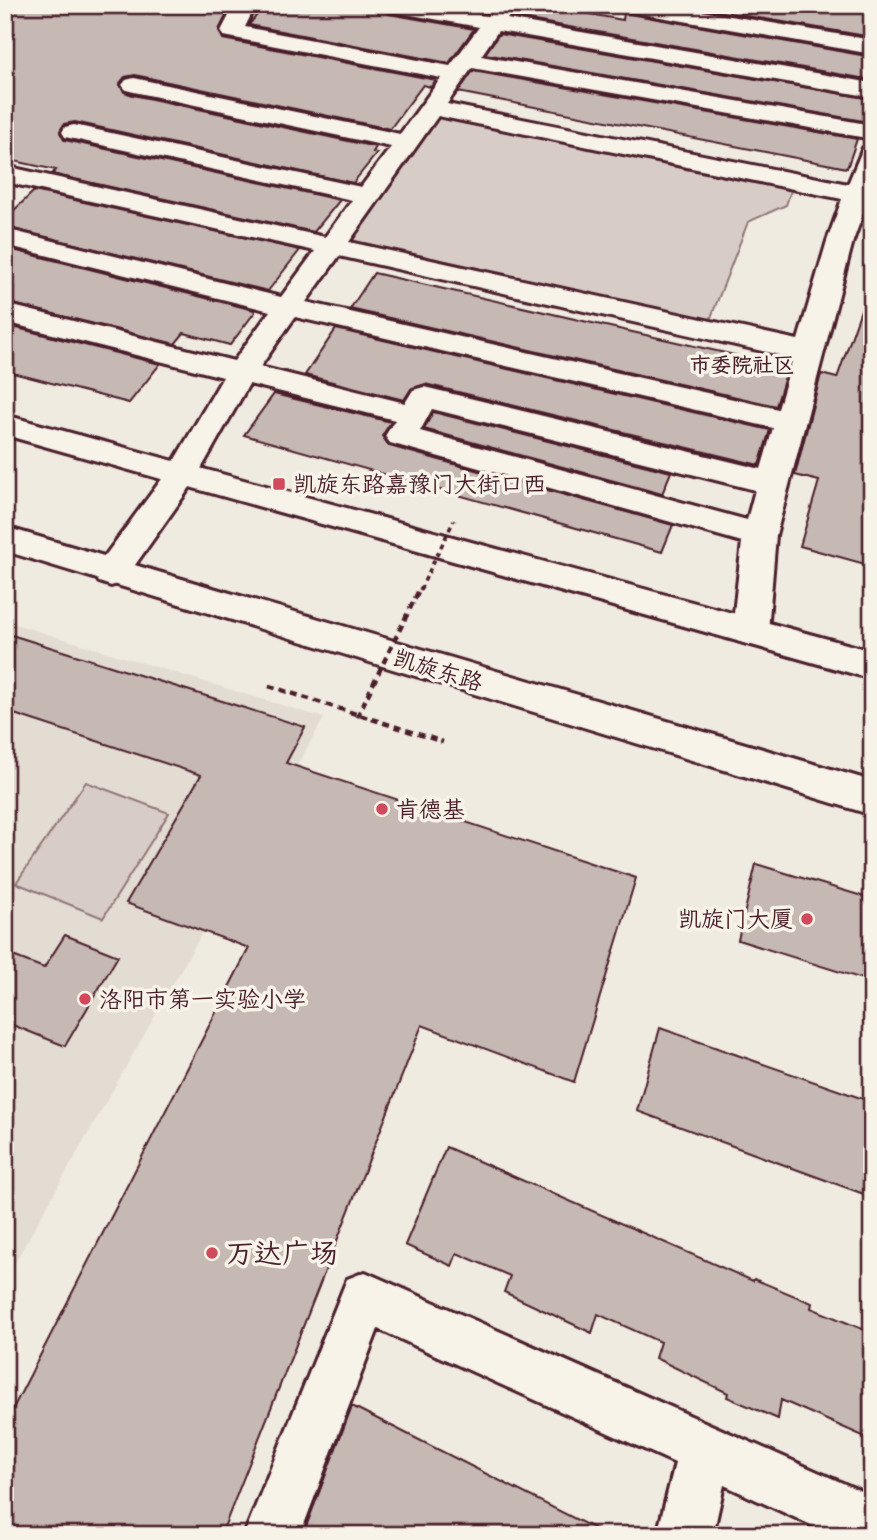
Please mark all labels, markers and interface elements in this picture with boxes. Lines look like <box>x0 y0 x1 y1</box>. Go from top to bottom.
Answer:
district label: 市委院社区 <box>690 352 795 377</box>
place label: 凯旋东路嘉豫门大街口西 <box>293 470 546 498</box>
marker: 凯旋东路嘉豫门大街口西 <box>271 476 287 492</box>
street label: 凯旋东路 <box>390 643 486 697</box>
place label: 肯德基 <box>396 795 465 823</box>
marker: 肯德基 <box>374 801 390 817</box>
place label: 凯旋门大厦 <box>678 905 793 933</box>
marker: 凯旋门大厦 <box>799 911 815 927</box>
place label: 洛阳市第一实验小学 <box>99 985 306 1013</box>
marker: 洛阳市第一实验小学 <box>77 991 93 1007</box>
place label: 万达广场 <box>226 1236 338 1270</box>
marker: 万达广场 <box>204 1245 220 1261</box>

